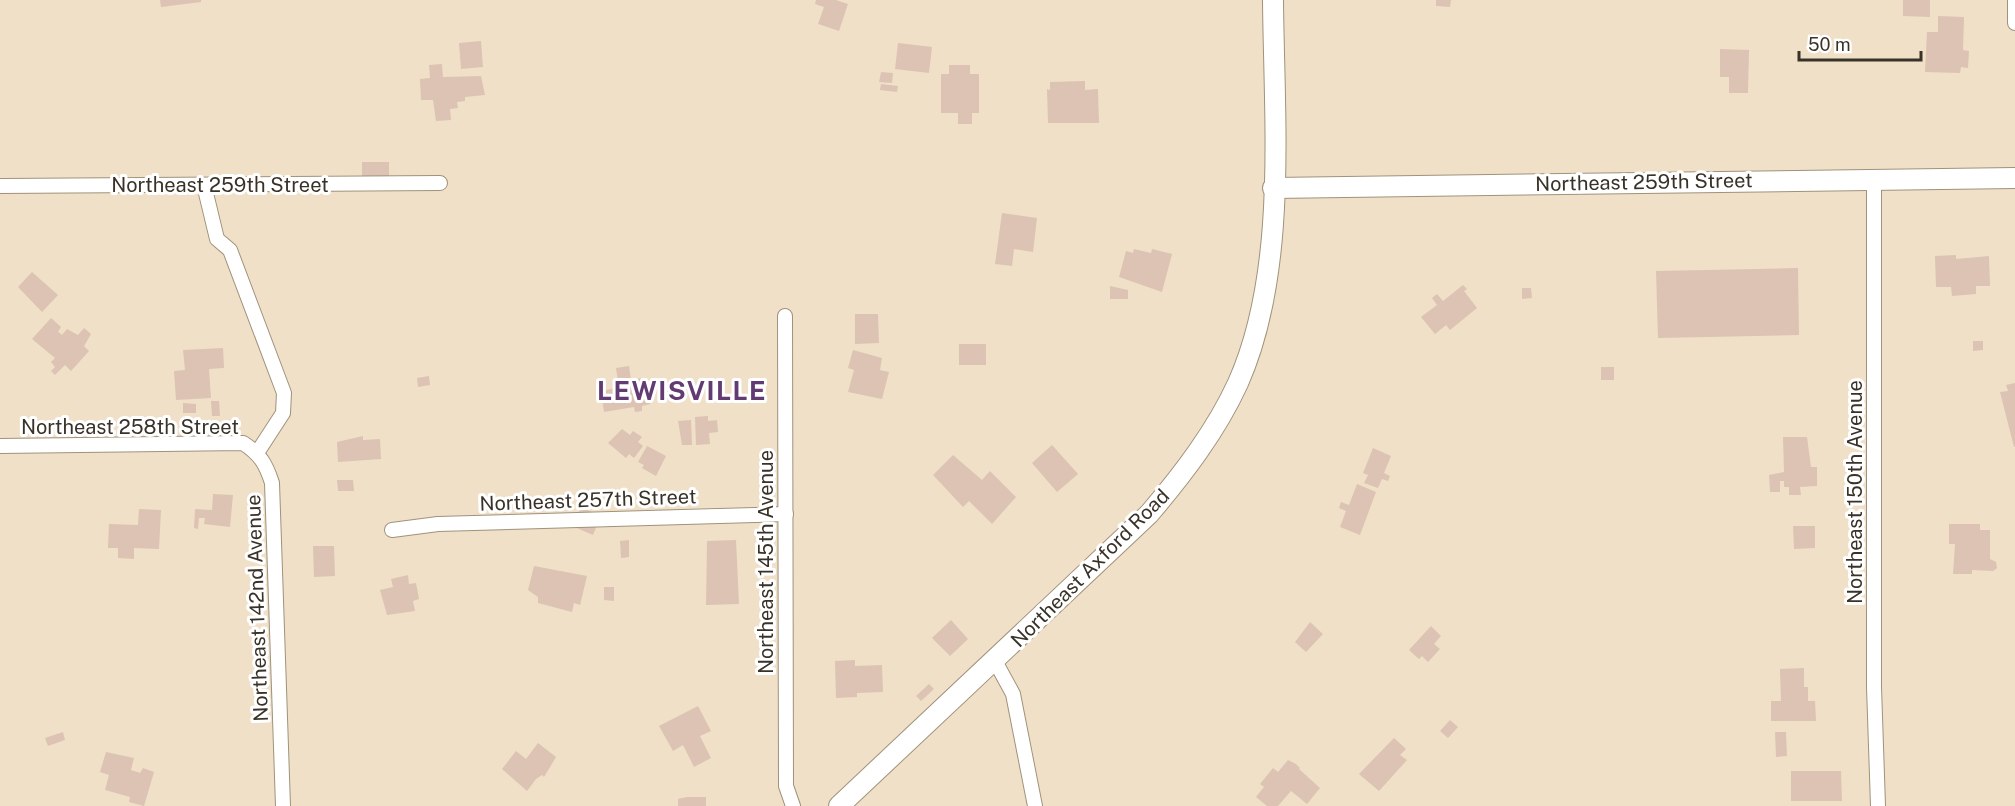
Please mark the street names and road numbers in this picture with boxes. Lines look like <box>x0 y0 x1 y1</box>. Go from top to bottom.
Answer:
street label: Northeast 259th Street <box>1535 168 1753 196</box>
street label: Northeast 259th Street <box>111 173 329 197</box>
street label: Northeast 150th Avenue <box>1843 380 1867 604</box>
street label: Northeast 258th Street <box>21 415 239 439</box>
street label: Northeast 145th Avenue <box>754 450 778 674</box>
street label: Northeast 257th Street <box>479 484 697 516</box>
street label: Northeast Axford Road <box>1006 484 1174 652</box>
street label: Northeast 142nd Avenue <box>241 494 273 722</box>

